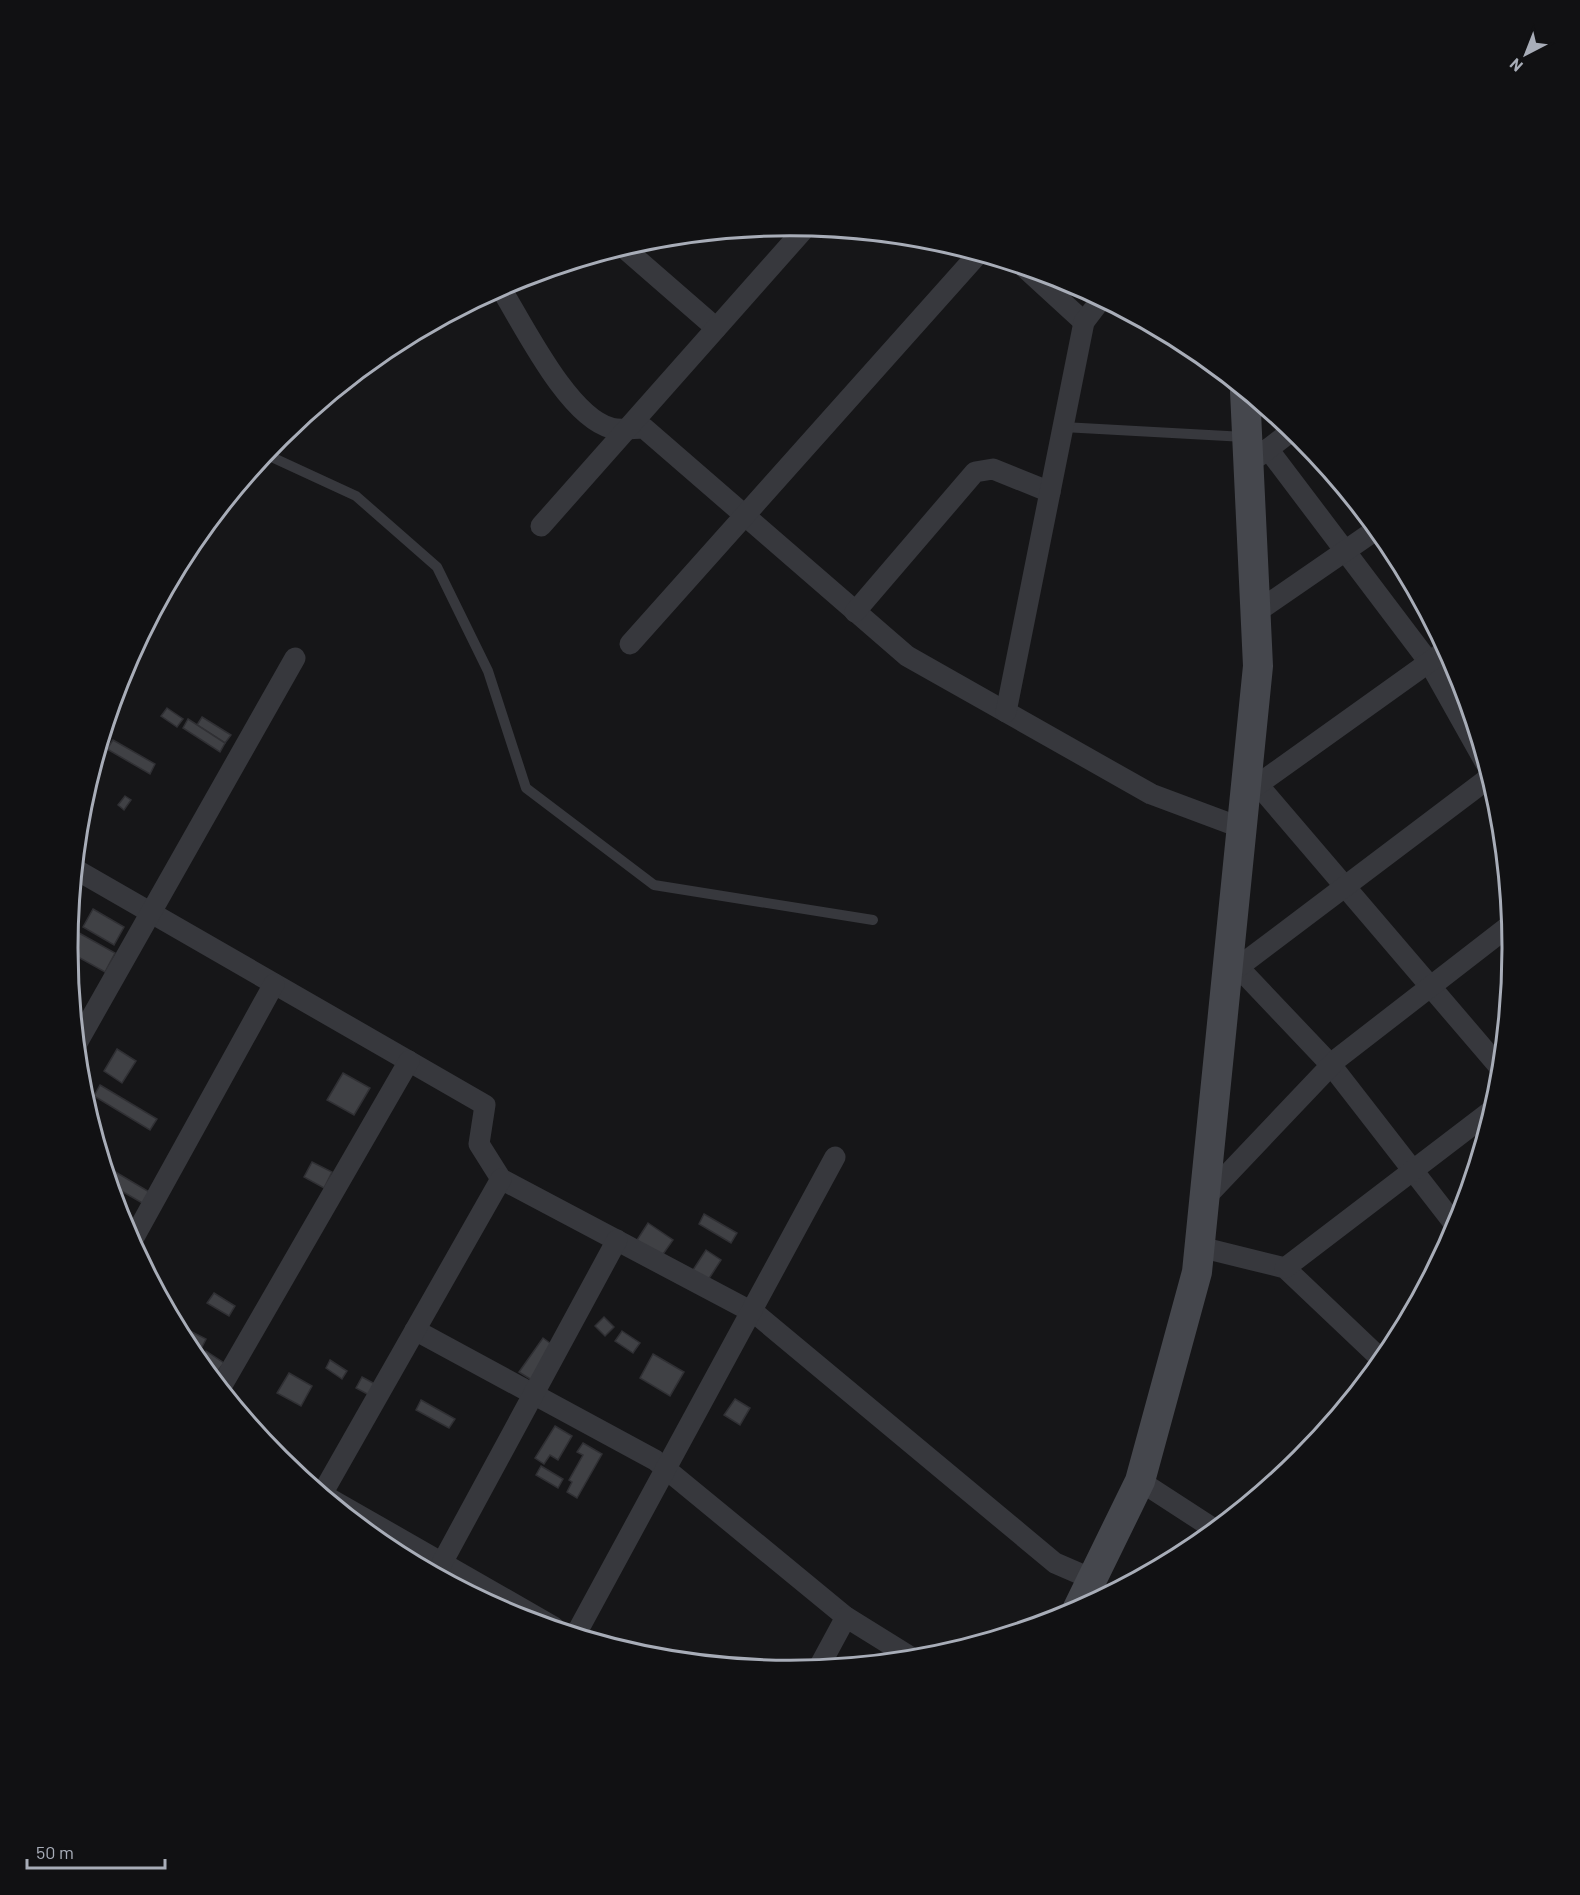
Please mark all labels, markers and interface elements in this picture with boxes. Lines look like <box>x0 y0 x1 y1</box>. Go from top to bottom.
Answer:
north arrow <box>1496 24 1556 84</box>
text: N <box>1505 55 1526 76</box>
scale bar <box>27 1832 165 1870</box>
text: 50 m <box>36 1841 74 1863</box>

